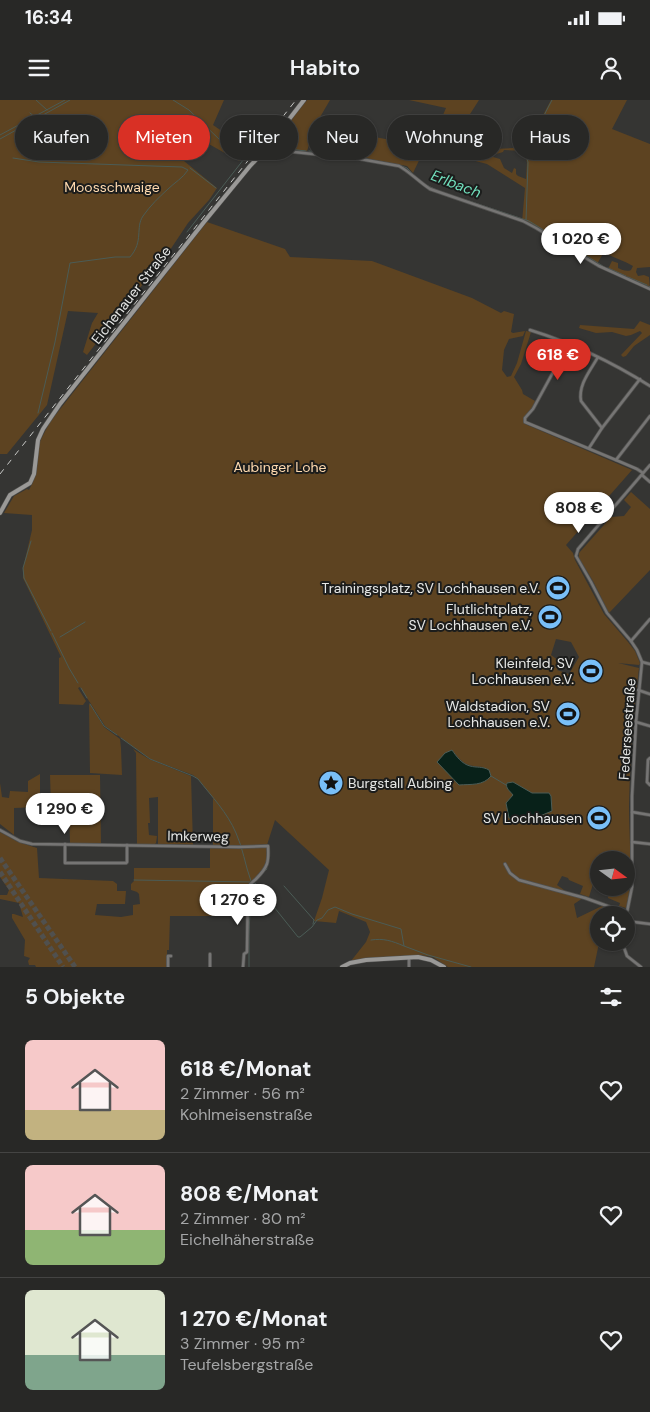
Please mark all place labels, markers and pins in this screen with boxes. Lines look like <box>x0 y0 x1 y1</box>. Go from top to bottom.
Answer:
pin: 1 020 € <box>535 222 627 265</box>
pin: 618 € <box>523 338 593 381</box>
pin: 808 € <box>544 492 614 534</box>
sports icon: Trainingsplatz, SV Lochhausen e.V. <box>545 575 571 601</box>
place label: Trainingsplatz, SV Lochhausen e.V. <box>322 579 540 597</box>
place label: Flutlichtplatz, SV Lochhausen e.V. <box>409 600 532 634</box>
sports icon: Flutlichtplatz, SV Lochhausen e.V. <box>537 604 563 630</box>
place label: Kleinfeld, SV Lochhausen e.V. <box>472 654 575 688</box>
sports icon: Kleinfeld, SV Lochhausen e.V. <box>578 658 604 684</box>
place label: Waldstadion, SV Lochhausen e.V. <box>446 697 551 731</box>
sports icon: Waldstadion, SV Lochhausen e.V. <box>555 701 581 727</box>
place icon: Burgstall Aubing <box>318 770 344 796</box>
place label: Burgstall Aubing <box>348 774 452 792</box>
pin: 1 290 € <box>19 792 111 835</box>
sports icon: SV Lochhausen <box>586 805 612 831</box>
place label: SV Lochhausen <box>483 809 582 827</box>
pin: 1 270 € <box>192 884 284 926</box>

